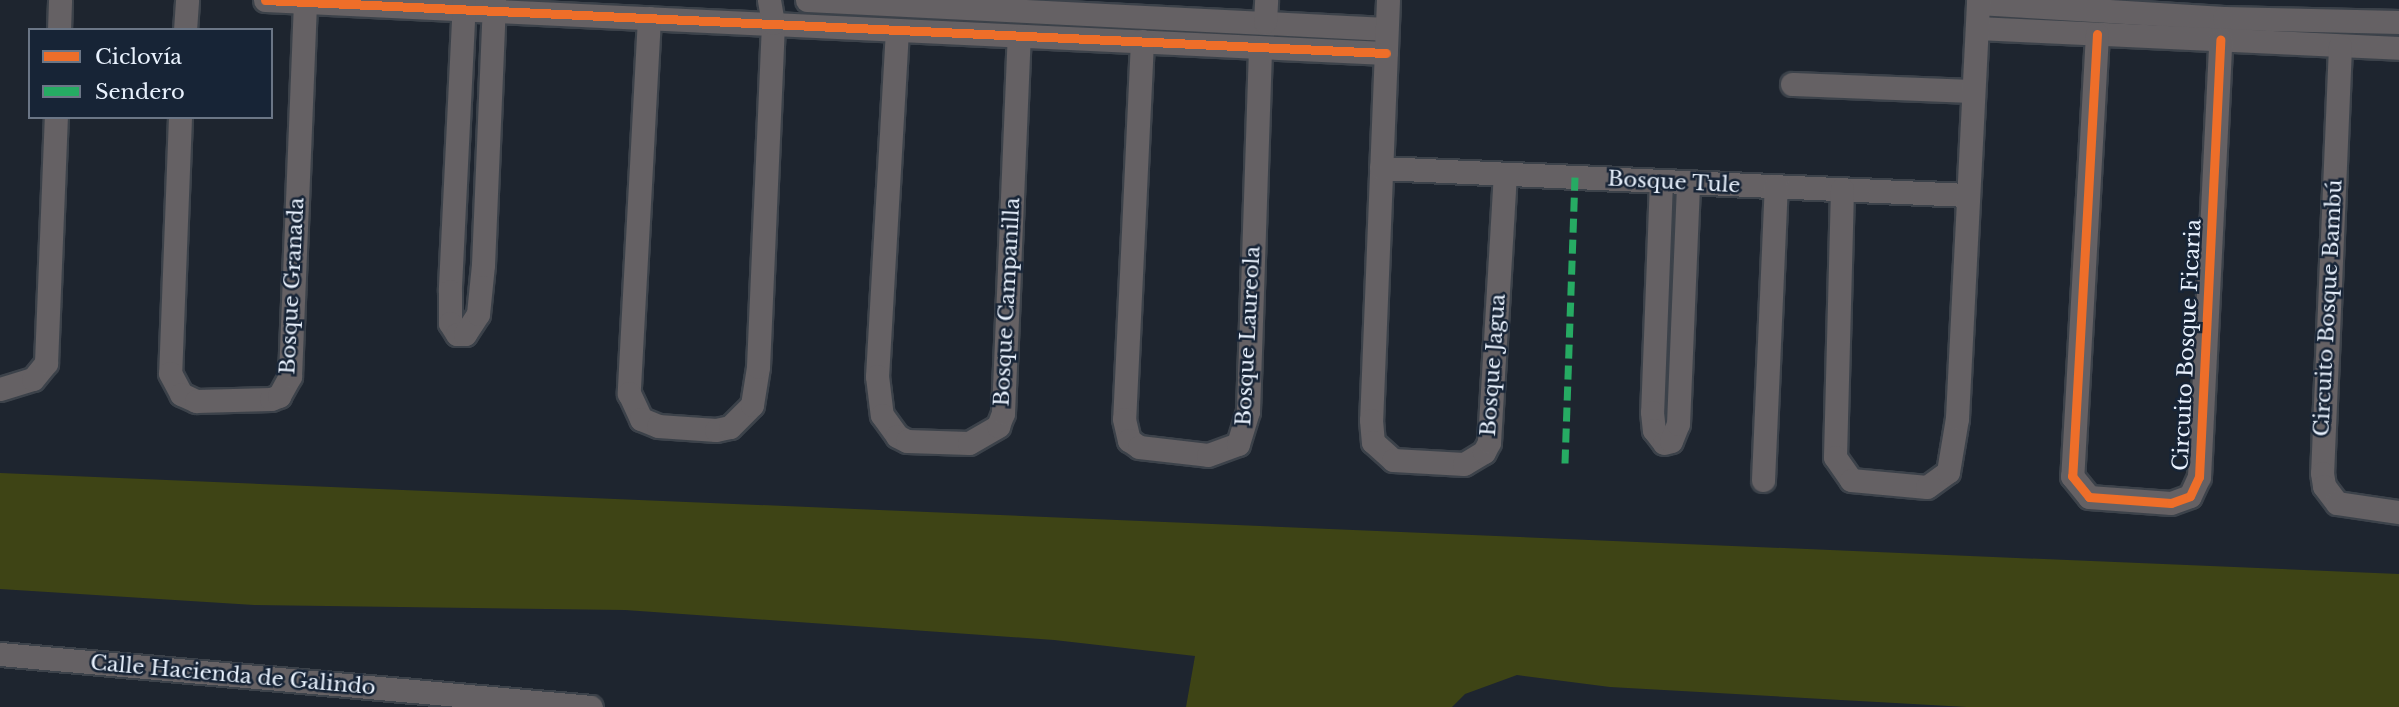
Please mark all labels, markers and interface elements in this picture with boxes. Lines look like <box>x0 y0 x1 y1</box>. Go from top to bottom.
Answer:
legend <box>28 28 273 119</box>
text: Ciclovía <box>95 44 182 70</box>
text: Sendero <box>95 79 185 105</box>
street label: Bosque Tule <box>1607 166 1741 198</box>
street label: Circuito Bosque Bambú <box>2309 179 2347 437</box>
street label: Bosque Granada <box>275 197 309 375</box>
street label: Bosque Campanilla <box>989 197 1025 407</box>
street label: Circuito Bosque Ficaria <box>2168 218 2206 472</box>
street label: Bosque Laureola <box>1231 245 1265 427</box>
street label: Bosque Jagua <box>1475 293 1511 437</box>
street label: Calle Hacienda de Galindo <box>89 650 377 700</box>

